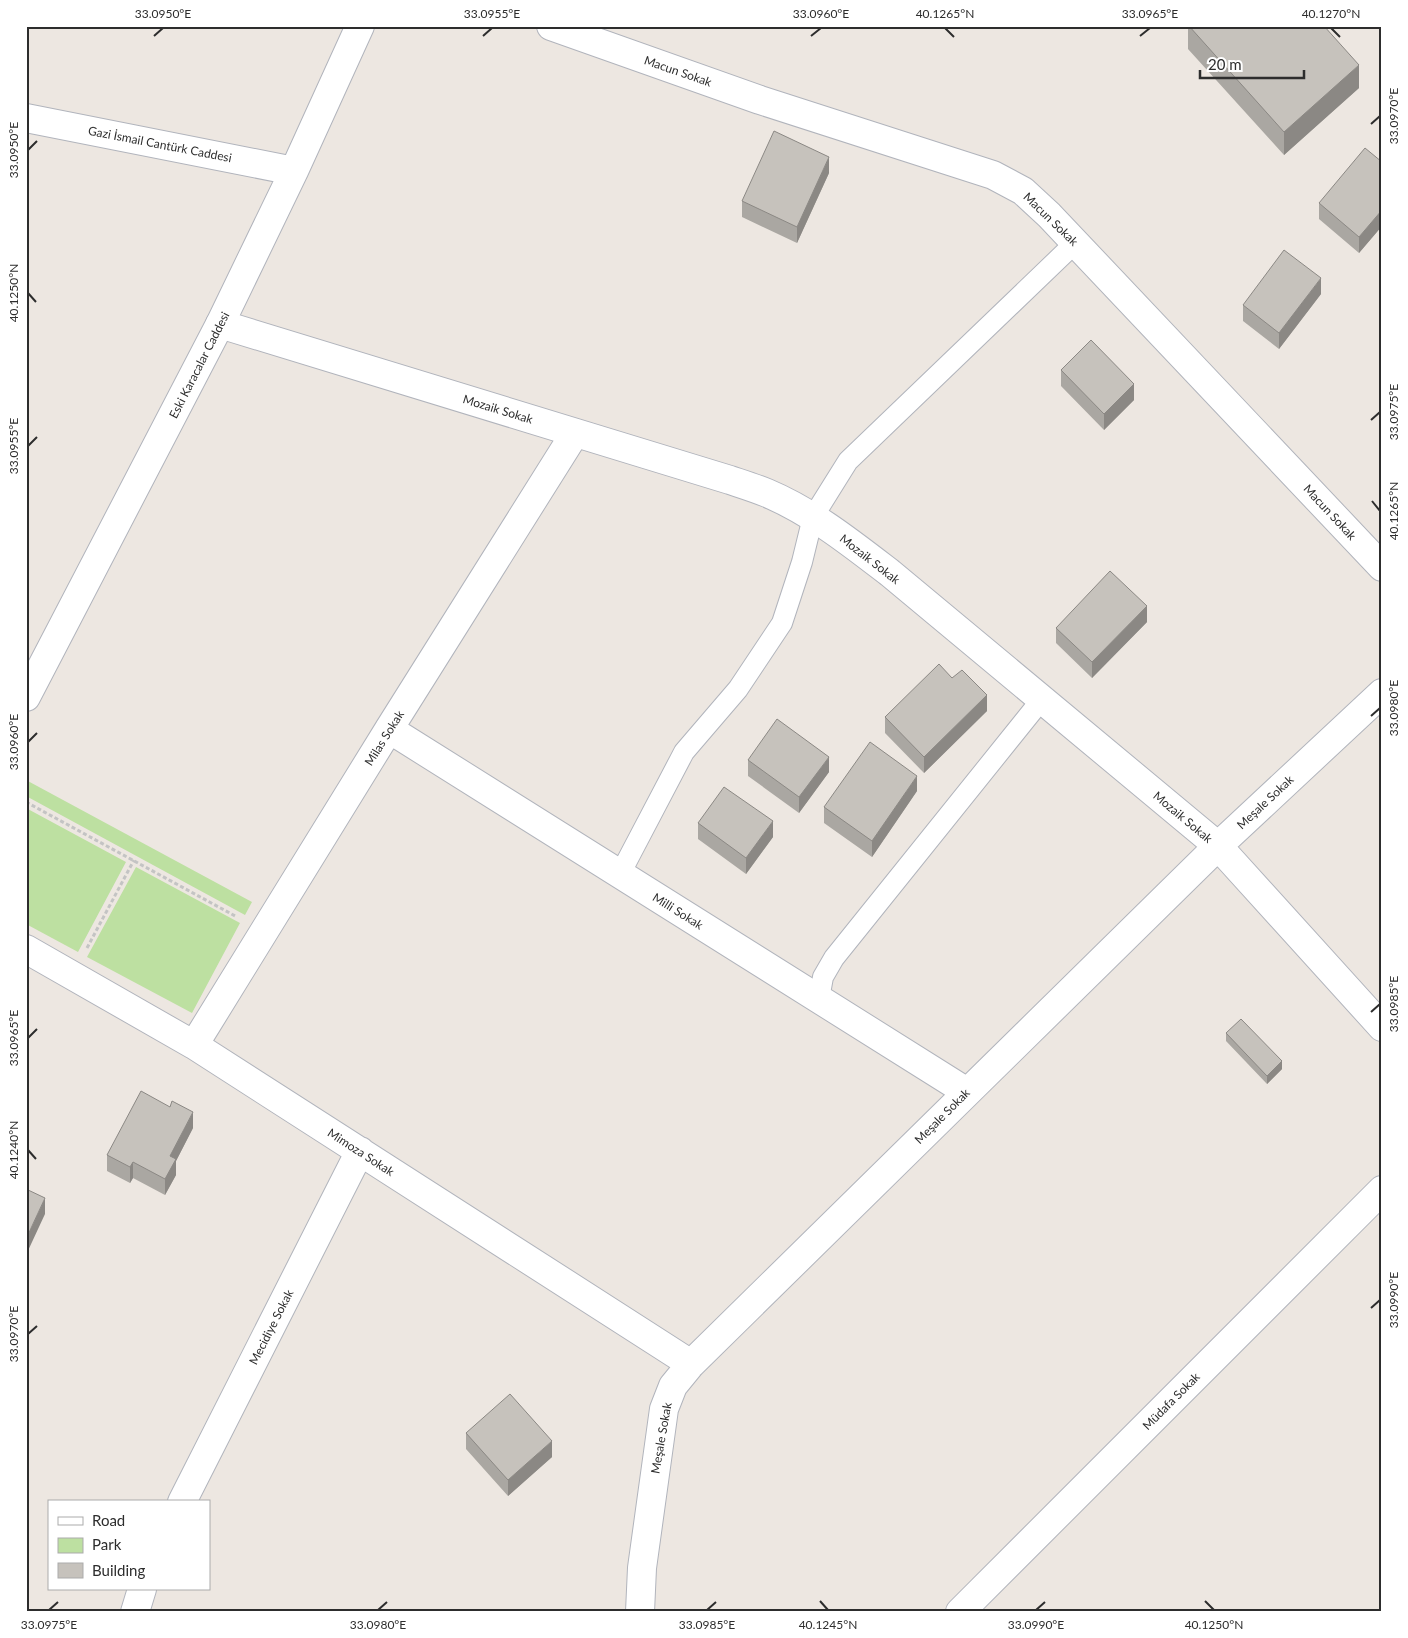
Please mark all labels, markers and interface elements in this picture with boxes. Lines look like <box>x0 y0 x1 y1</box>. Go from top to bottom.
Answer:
text: 33.0950°E <box>135 6 191 21</box>
text: 33.0955°E <box>464 6 520 21</box>
text: 33.0960°E <box>793 6 849 21</box>
text: 40.1265°N <box>916 6 974 21</box>
text: 33.0965°E <box>1122 6 1178 21</box>
text: 40.1270°N <box>1302 6 1360 21</box>
scale bar <box>1200 48 1304 80</box>
street label: Macun Sokak <box>642 52 715 90</box>
text: 20 m <box>1208 55 1242 73</box>
text: 33.0970°E <box>1386 88 1401 144</box>
text: 33.0950°E <box>6 122 21 178</box>
street label: Gazi İsmail Cantürk Caddesi <box>87 123 233 165</box>
street label: Macun Sokak <box>1020 189 1082 250</box>
text: 40.1250°N <box>6 264 21 322</box>
street label: Eski Karacalar Caddesi <box>166 309 232 421</box>
text: 33.0975°E <box>1386 384 1401 440</box>
street label: Mozaik Sokak <box>461 391 536 427</box>
text: 33.0955°E <box>6 418 21 474</box>
street label: Macun Sokak <box>1300 481 1360 544</box>
text: 40.1265°N <box>1386 482 1401 540</box>
street label: Mozaik Sokak <box>837 531 904 588</box>
text: 33.0980°E <box>1386 680 1401 736</box>
street label: Milas Sokak <box>361 707 407 768</box>
text: 33.0960°E <box>6 714 21 770</box>
street label: Meşale Sokak <box>1234 771 1297 832</box>
street label: Mozaik Sokak <box>1150 788 1216 847</box>
street label: Milli Sokak <box>650 890 707 933</box>
text: 33.0985°E <box>1386 976 1401 1032</box>
text: 33.0965°E <box>6 1010 21 1066</box>
street label: Meşale Sokak <box>911 1085 973 1147</box>
text: 40.1240°N <box>6 1121 21 1179</box>
street label: Mimoza Sokak <box>325 1125 398 1180</box>
text: 33.0990°E <box>1386 1272 1401 1328</box>
street label: Mecidiye Sokak <box>246 1286 297 1367</box>
text: 33.0970°E <box>6 1306 21 1362</box>
street label: Müdafa Sokak <box>1139 1369 1203 1433</box>
street label: Meşale Sokak <box>647 1400 675 1475</box>
legend <box>48 1500 210 1590</box>
text: Road <box>92 1511 125 1529</box>
text: Park <box>92 1535 122 1553</box>
text: Building <box>92 1561 145 1579</box>
text: 33.0975°E <box>21 1617 77 1632</box>
text: 33.0980°E <box>350 1617 406 1632</box>
text: 33.0985°E <box>679 1617 735 1632</box>
text: 40.1245°N <box>799 1617 857 1632</box>
text: 33.0990°E <box>1008 1617 1064 1632</box>
text: 40.1250°N <box>1185 1617 1243 1632</box>

